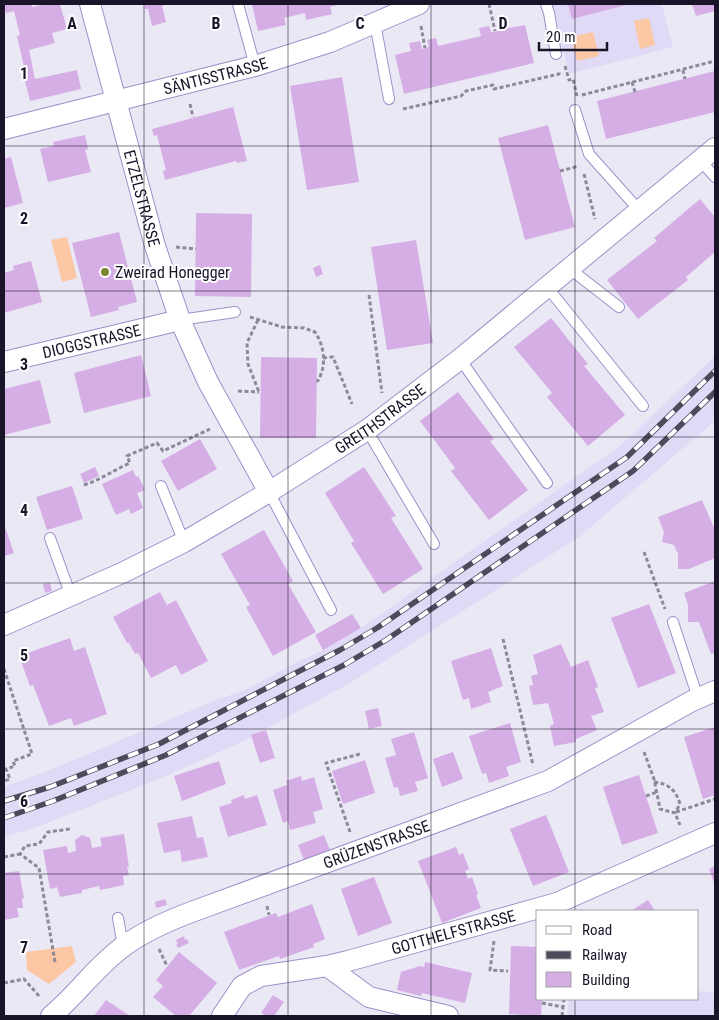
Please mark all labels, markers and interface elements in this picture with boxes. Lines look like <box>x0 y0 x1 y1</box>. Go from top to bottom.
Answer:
text: A <box>67 14 77 33</box>
text: B <box>212 14 221 33</box>
text: C <box>355 14 365 33</box>
text: D <box>498 14 508 33</box>
scale bar <box>539 20 606 52</box>
text: 20 m <box>546 28 576 46</box>
street label: SÄNTISSTRASSE <box>161 53 270 98</box>
text: 1 <box>20 64 28 83</box>
street label: ETZELSTRASSE <box>120 148 164 249</box>
text: 2 <box>20 209 28 228</box>
place label: Zweirad Honegger <box>115 263 230 282</box>
marker: Zweirad Honegger <box>99 266 111 278</box>
street label: DIOGGSTRASSE <box>40 320 143 362</box>
text: 3 <box>20 355 28 374</box>
street label: GREITHSTRASSE <box>331 380 429 457</box>
text: 4 <box>20 501 28 520</box>
text: 5 <box>20 646 28 665</box>
text: 6 <box>20 792 28 811</box>
street label: GRÜZENSTRASSE <box>320 816 432 872</box>
street label: GOTTHELFSTRASSE <box>389 906 517 958</box>
legend <box>536 910 699 1000</box>
text: Road <box>582 921 612 939</box>
text: 7 <box>20 938 28 957</box>
text: Railway <box>582 946 627 964</box>
text: Building <box>582 971 630 989</box>

